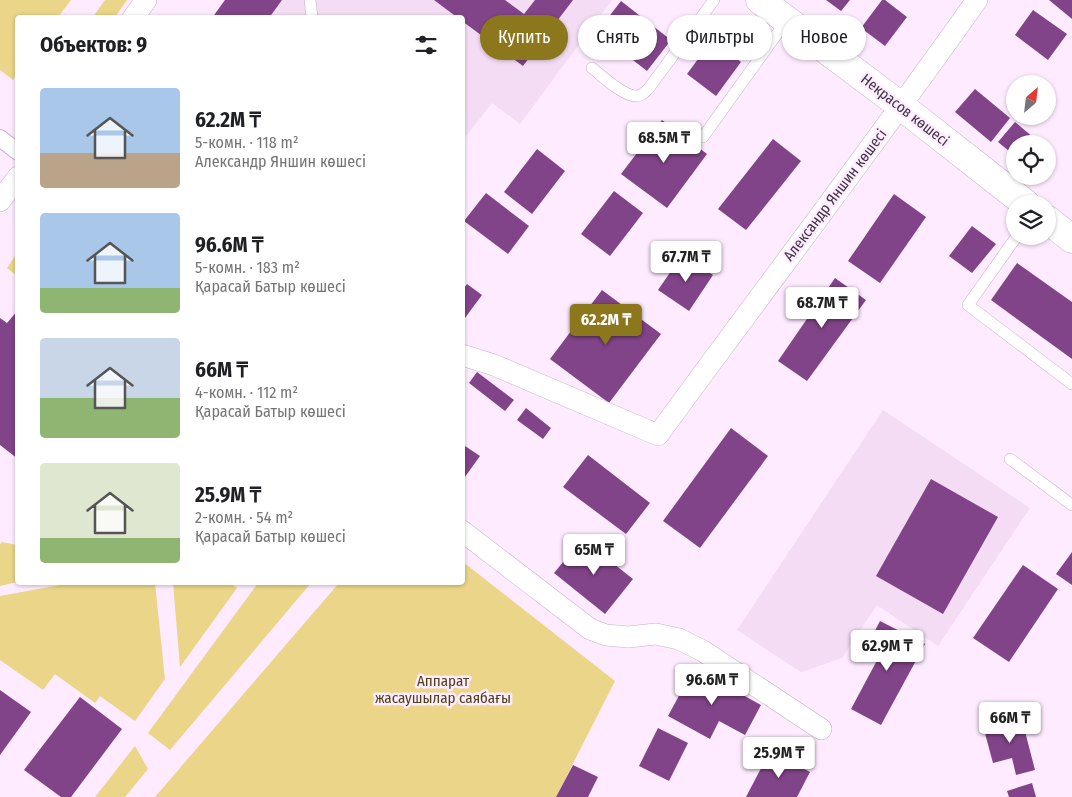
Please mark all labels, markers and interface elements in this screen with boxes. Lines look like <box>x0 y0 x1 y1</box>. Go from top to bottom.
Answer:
chip: Купить <box>480 15 568 60</box>
chip: Снять <box>578 15 657 60</box>
chip: Фильтры <box>667 15 772 60</box>
chip: Новое <box>782 15 866 60</box>
icon: filters <box>412 31 440 59</box>
text: Объектов: 9 <box>40 32 147 58</box>
street label: Некрасов көшесі <box>857 70 953 150</box>
north arrow <box>1006 75 1056 125</box>
map controls <box>1006 75 1056 245</box>
text: 62.2M ₸ <box>195 107 261 133</box>
icon: home <box>80 108 140 168</box>
pin: 68.5M ₸ <box>618 121 710 164</box>
street label: Александр Яншин көшесі <box>780 126 890 264</box>
text: 68.5M ₸ <box>638 128 690 147</box>
text: 5-комн. · 118 m² <box>195 133 299 152</box>
button: locate <box>1006 135 1056 185</box>
text: Александр Яншин көшесі <box>195 152 366 171</box>
button: layers <box>1006 195 1056 245</box>
text: 96.6M ₸ <box>195 232 263 258</box>
icon: home <box>80 233 140 293</box>
pin: 67.7M ₸ <box>640 240 732 283</box>
text: 67.7M ₸ <box>662 247 710 266</box>
text: 5-комн. · 183 m² <box>195 258 300 277</box>
text: Қарасай Батыр көшесі <box>195 277 346 296</box>
pin: 68.7M ₸ <box>776 286 868 329</box>
text: 68.7M ₸ <box>797 293 847 312</box>
pin: 62.2M ₸ <box>560 304 652 346</box>
text: 62.2M ₸ <box>581 310 631 329</box>
text: 66M ₸ <box>195 357 248 383</box>
icon: home <box>80 358 140 418</box>
text: 4-комн. · 112 m² <box>195 383 298 402</box>
text: Қарасай Батыр көшесі <box>195 402 346 421</box>
text: 25.9M ₸ <box>195 482 261 508</box>
icon: home <box>80 483 140 543</box>
text: 2-комн. · 54 m² <box>195 508 293 527</box>
text: Қарасай Батыр көшесі <box>195 527 346 546</box>
pin: 65M ₸ <box>559 534 629 576</box>
text: 65M ₸ <box>574 540 614 559</box>
pin: 62.9M ₸ <box>841 630 933 672</box>
text: 62.9M ₸ <box>862 636 912 655</box>
pin: 96.6M ₸ <box>666 664 758 706</box>
text: 96.6M ₸ <box>686 670 738 689</box>
park label: Аппарат жасаушылар саябағы <box>375 672 511 707</box>
pin: 66M ₸ <box>975 702 1045 744</box>
text: 66M ₸ <box>990 708 1030 727</box>
pin: 25.9M ₸ <box>733 736 825 779</box>
text: 25.9M ₸ <box>754 743 804 762</box>

